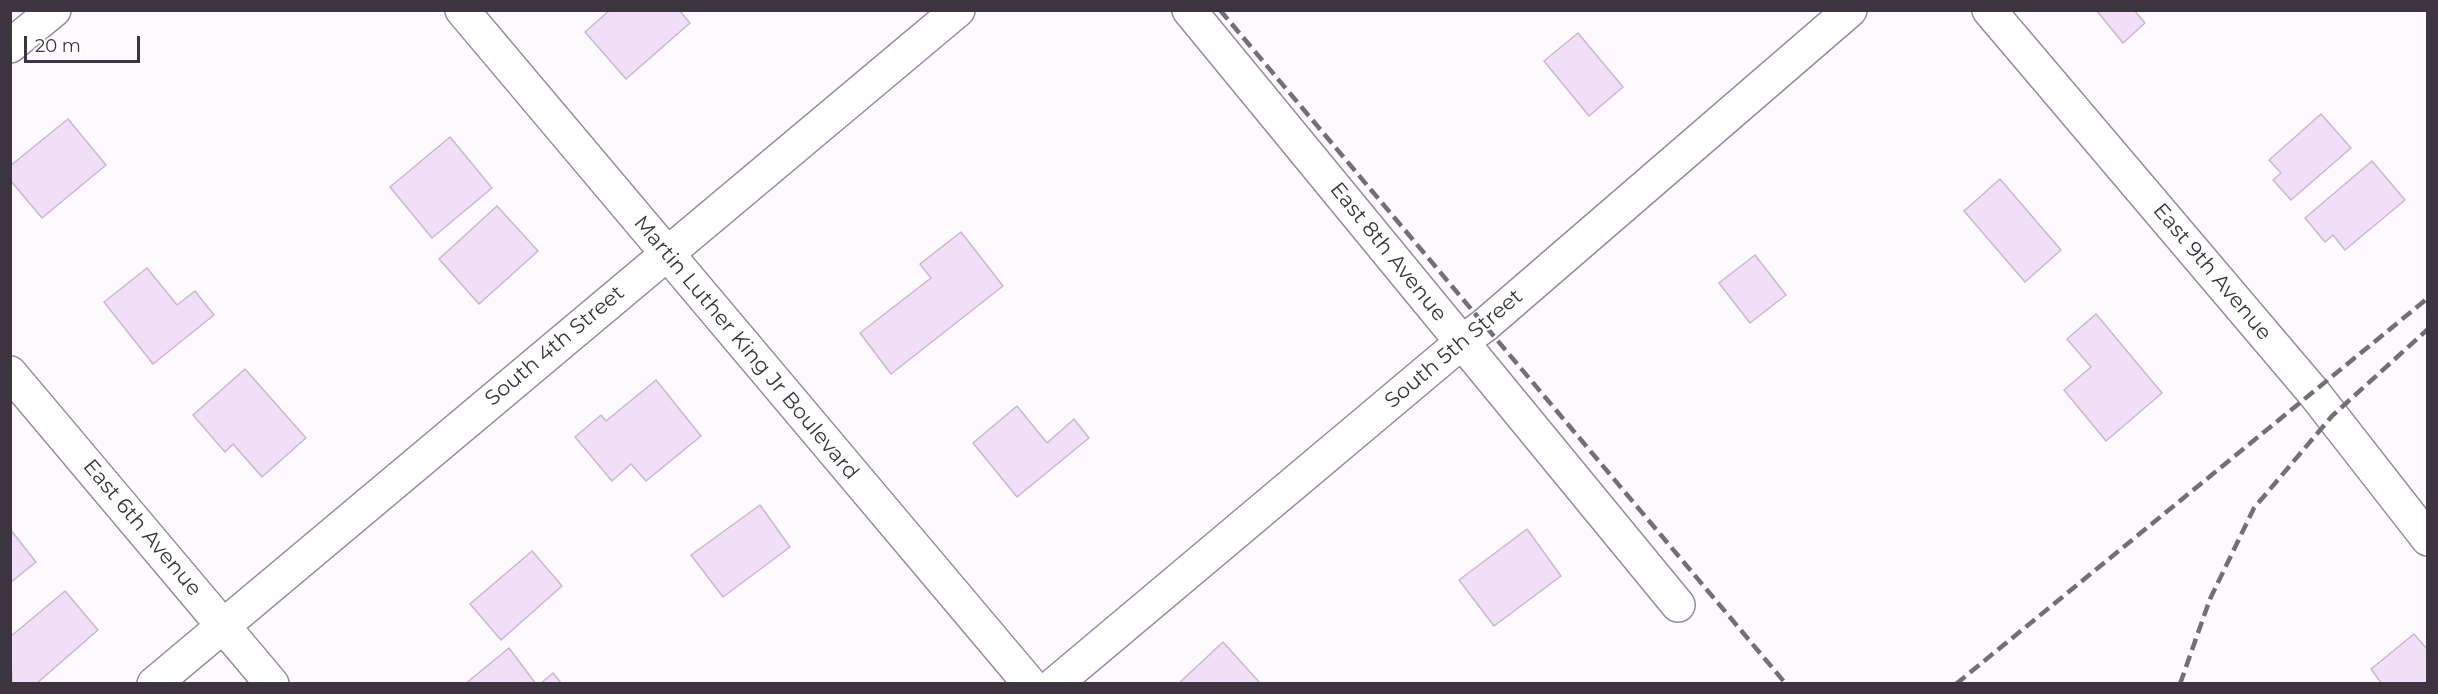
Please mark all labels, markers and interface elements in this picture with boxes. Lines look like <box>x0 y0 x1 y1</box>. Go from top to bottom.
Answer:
scale bar <box>27 24 142 62</box>
text: 20 m <box>35 35 81 57</box>
street label: East 8th Avenue <box>1324 177 1452 327</box>
street label: East 9th Avenue <box>2147 198 2277 346</box>
street label: Martin Luther King Jr Boulevard <box>628 211 864 485</box>
street label: South 4th Street <box>480 280 630 412</box>
street label: South 5th Street <box>1380 284 1528 414</box>
street label: East 6th Avenue <box>77 454 207 602</box>

